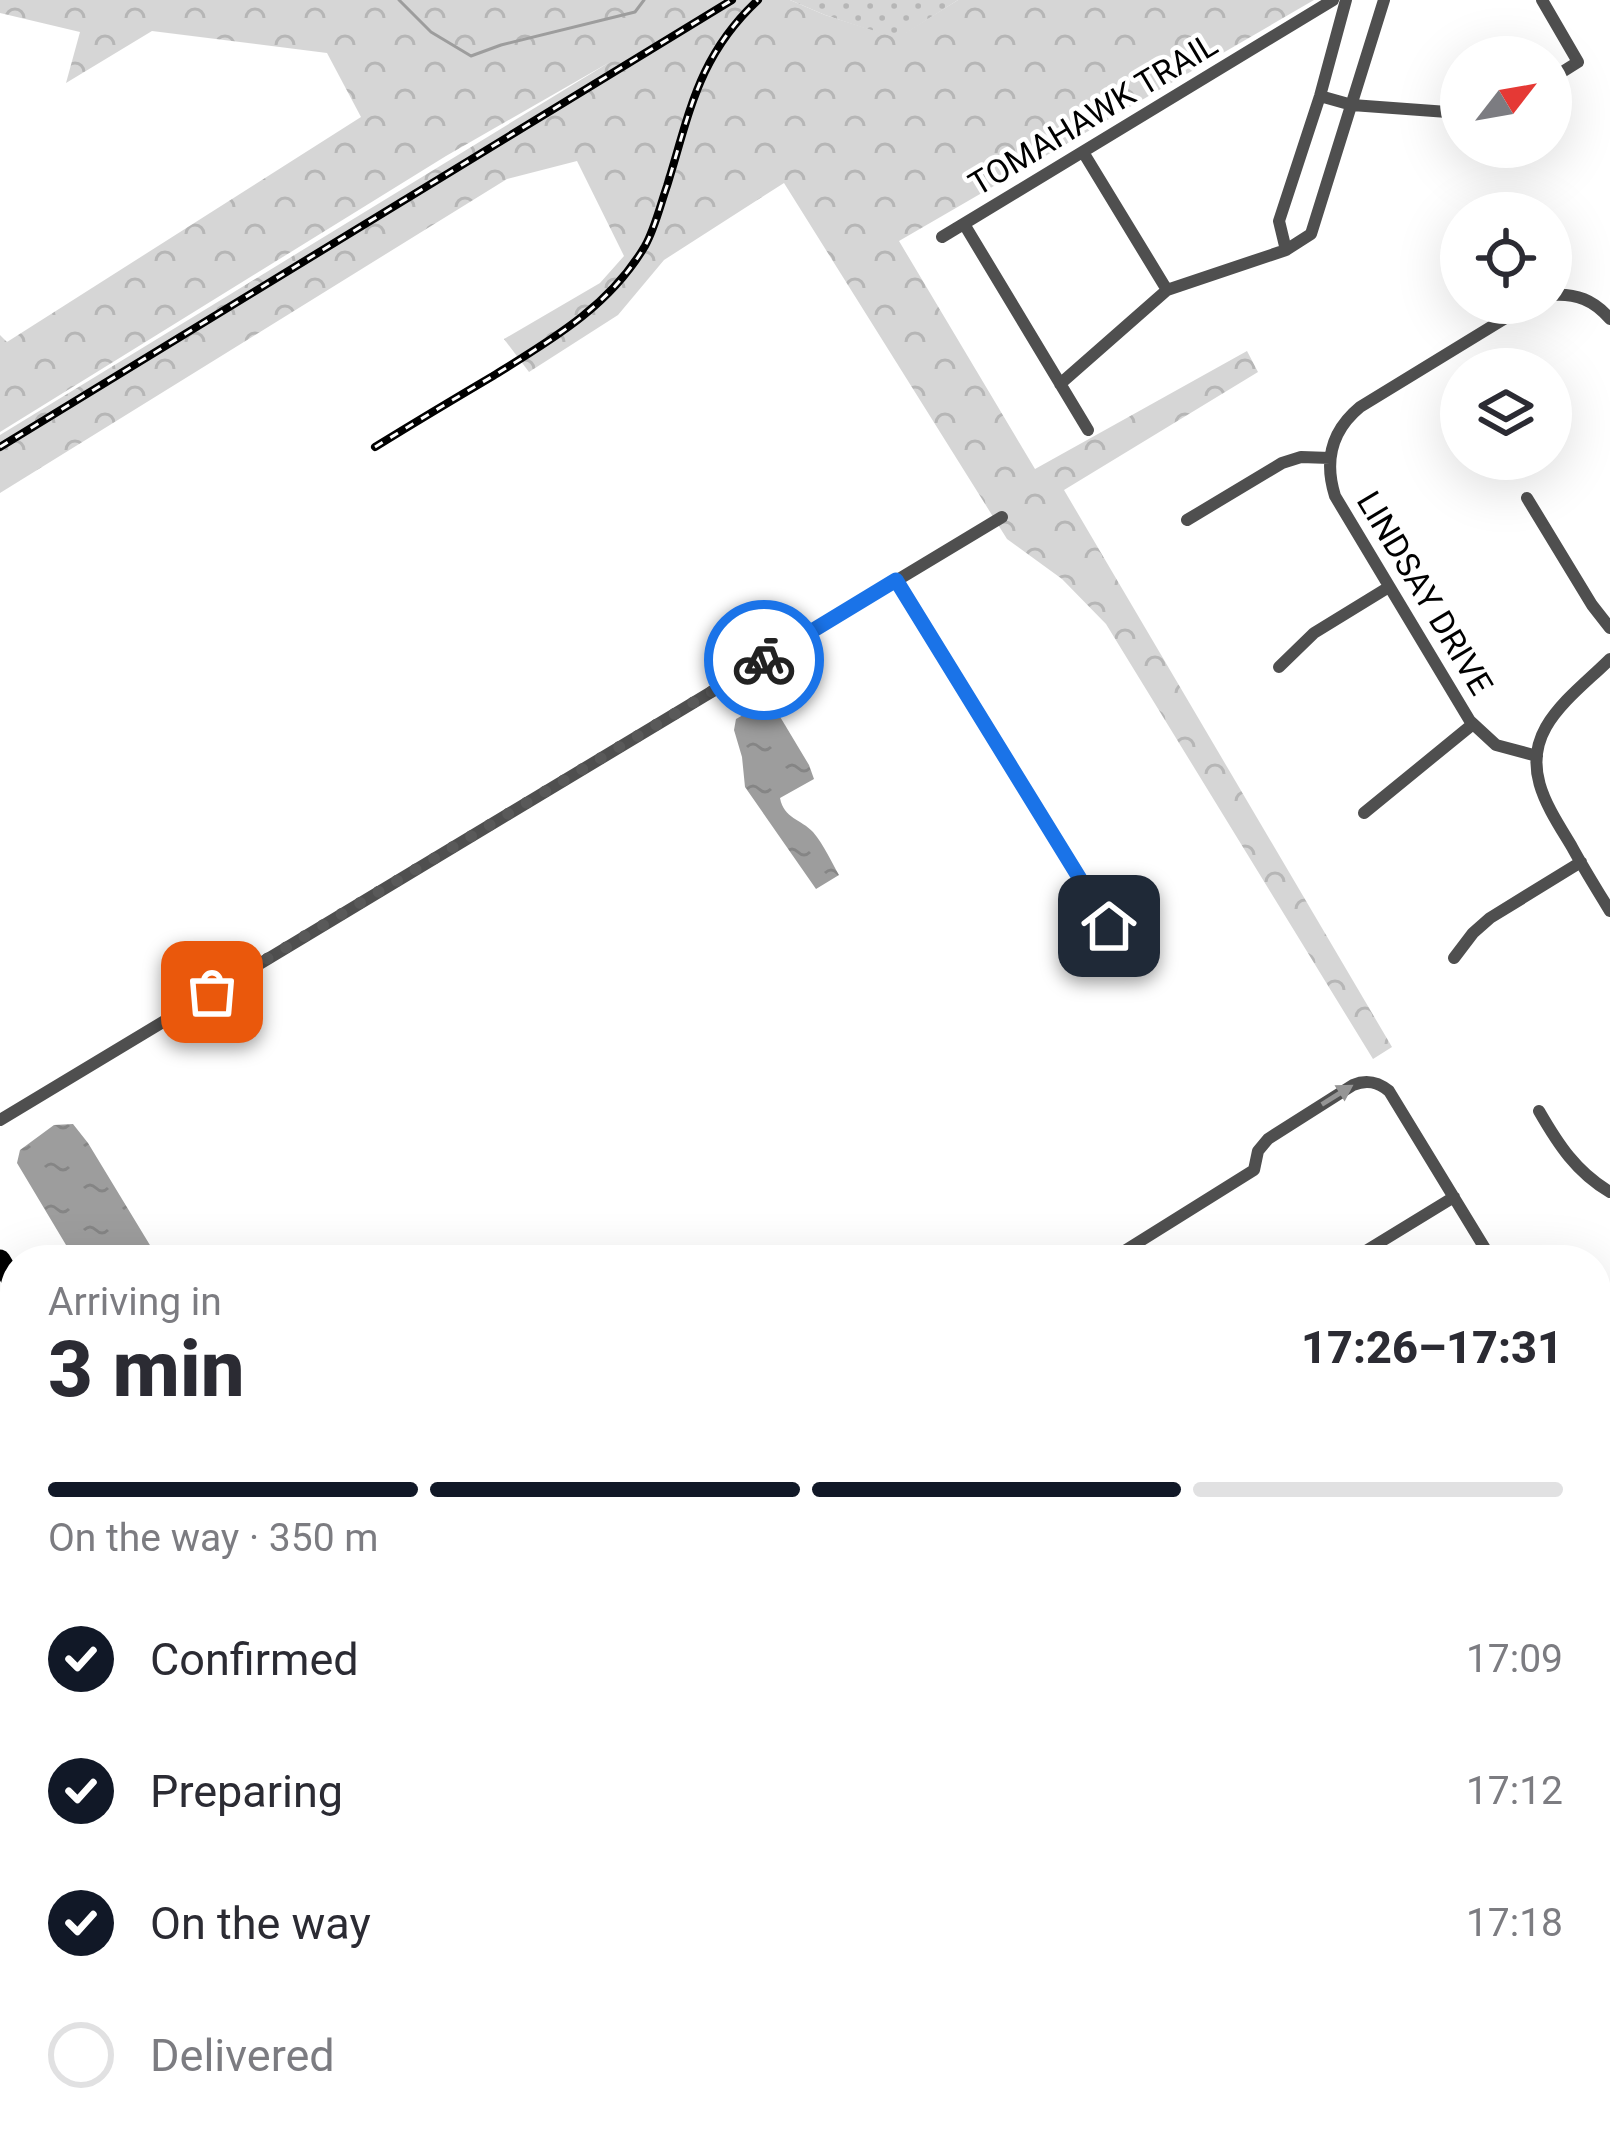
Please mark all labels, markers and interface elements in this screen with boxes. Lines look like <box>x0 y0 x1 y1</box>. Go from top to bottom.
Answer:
street label: TOMAHAWK TRAIL <box>962 24 1224 204</box>
north arrow <box>1440 36 1572 168</box>
map controls <box>1440 36 1572 480</box>
button: locate <box>1440 192 1572 324</box>
button: layers <box>1440 348 1572 480</box>
street label: LINDSAY DRIVE <box>1349 484 1501 702</box>
courier <box>704 600 824 720</box>
icon: bike <box>731 627 797 693</box>
pin <box>1058 875 1160 977</box>
icon: home <box>1076 893 1142 959</box>
pin <box>161 941 263 1043</box>
icon: bag <box>179 959 245 1025</box>
one-way arrow <box>1320 1085 1354 1106</box>
text: Arriving in <box>48 1279 222 1325</box>
text: 17:26–17:31 <box>1301 1321 1563 1374</box>
text: 3 min <box>48 1324 245 1415</box>
text: On the way · 350 m <box>48 1515 379 1561</box>
icon: check <box>48 1626 114 1692</box>
text: Confirmed <box>150 1633 359 1686</box>
text: 17:09 <box>1466 1636 1563 1682</box>
icon: check <box>48 1758 114 1824</box>
text: Preparing <box>150 1765 343 1818</box>
text: 17:12 <box>1466 1768 1563 1814</box>
icon: check <box>48 1890 114 1956</box>
text: On the way <box>150 1897 371 1950</box>
text: 17:18 <box>1466 1900 1563 1946</box>
text: Delivered <box>150 2029 335 2082</box>

